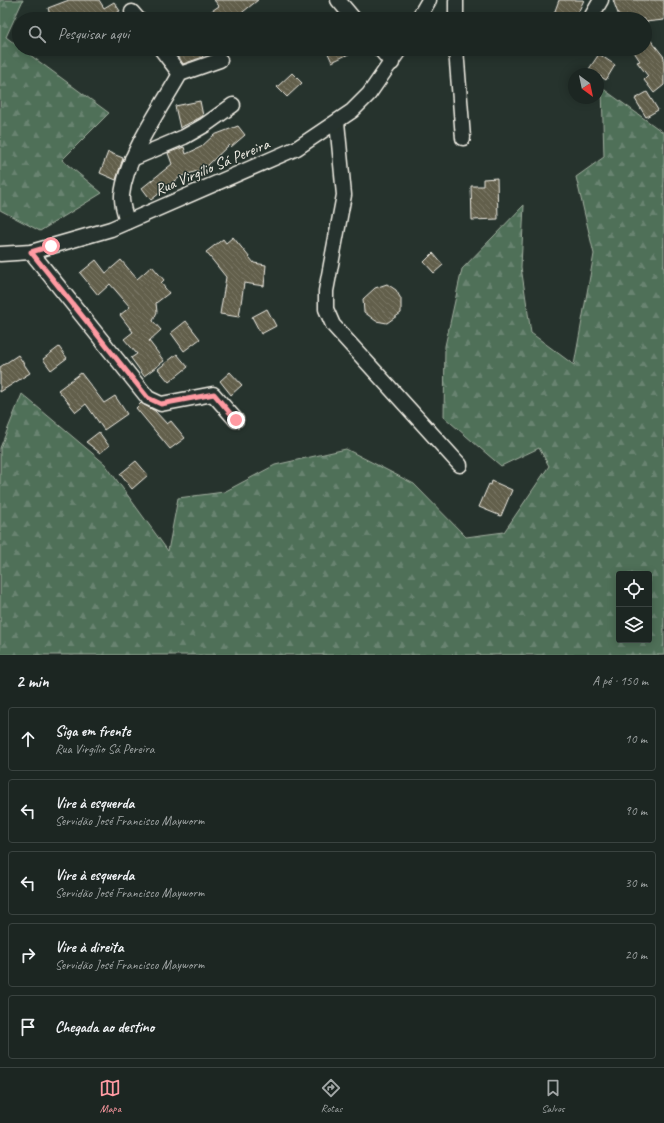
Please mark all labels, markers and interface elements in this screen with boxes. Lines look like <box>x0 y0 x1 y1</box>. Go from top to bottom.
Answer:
search box <box>12 12 652 56</box>
icon: search <box>26 23 48 45</box>
text: Pesquisar aqui <box>58 25 129 44</box>
north arrow <box>568 68 604 104</box>
street label: Rua Virgílio Sá Pereira <box>152 133 273 200</box>
route start <box>42 237 60 255</box>
route end <box>227 411 245 429</box>
map controls <box>616 571 652 643</box>
button: locate <box>616 571 652 607</box>
button: layers <box>616 607 652 643</box>
text: 2 min <box>16 671 49 692</box>
text: A pé · 150 m <box>592 673 648 689</box>
text: Siga em frente <box>55 722 131 741</box>
icon: ahead <box>17 728 39 750</box>
text: 10 m <box>625 731 647 747</box>
text: Rua Virgílio Sá Pereira <box>55 741 155 757</box>
text: Vire à esquerda <box>55 794 134 813</box>
icon: left <box>17 800 39 822</box>
text: 90 m <box>625 803 647 819</box>
text: Servidão José Francisco Mayworm <box>55 813 204 829</box>
text: Vire à esquerda <box>55 866 134 885</box>
icon: left <box>17 872 39 894</box>
text: 30 m <box>625 875 647 891</box>
text: Servidão José Francisco Mayworm <box>55 885 204 901</box>
text: Vire à direita <box>55 938 124 957</box>
icon: right <box>17 944 39 966</box>
text: 20 m <box>625 947 647 963</box>
text: Servidão José Francisco Mayworm <box>55 957 204 973</box>
icon: arrive <box>17 1016 39 1038</box>
text: Chegada ao destino <box>55 1018 154 1037</box>
tab: Mapa <box>99 1077 121 1115</box>
tab: Rotas <box>320 1077 342 1115</box>
tab: Salvos <box>541 1077 565 1115</box>

